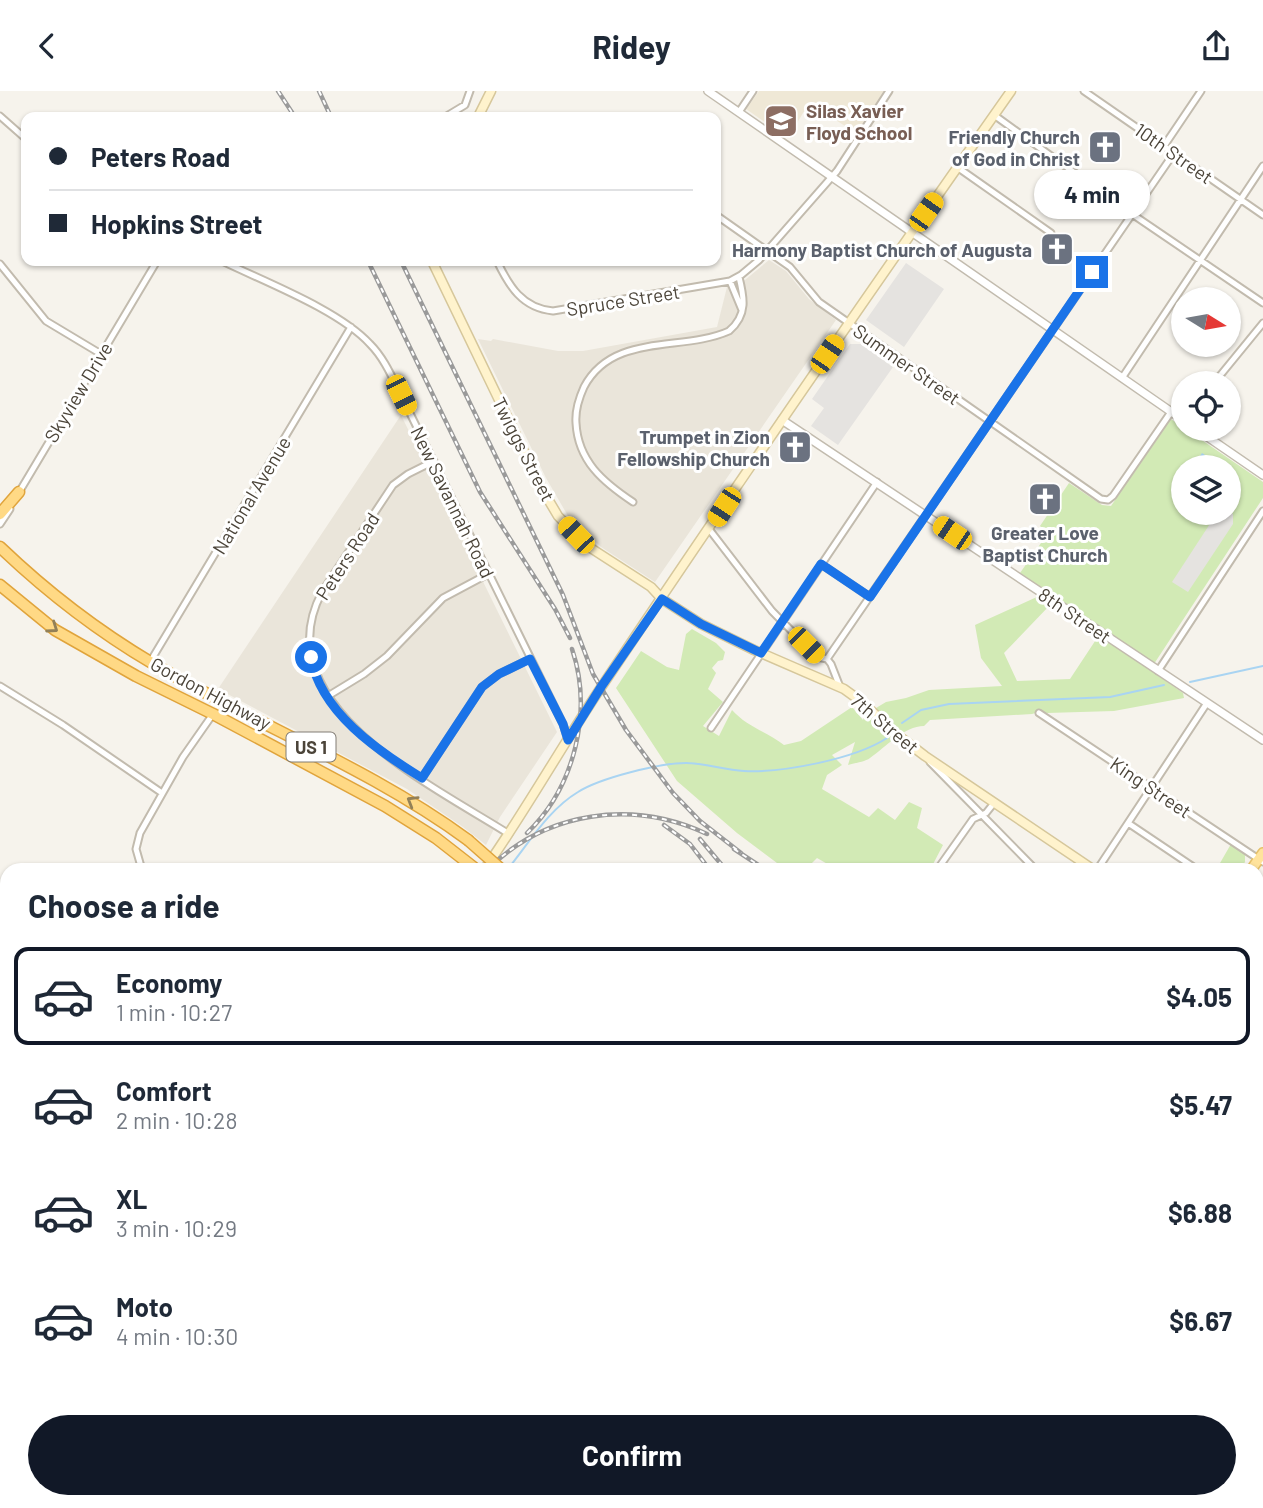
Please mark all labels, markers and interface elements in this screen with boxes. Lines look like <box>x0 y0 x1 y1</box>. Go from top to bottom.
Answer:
icon: back <box>28 27 66 65</box>
text: Ridey <box>592 27 671 65</box>
icon: share <box>1197 27 1235 65</box>
place label: Silas Xavier Floyd School <box>806 99 912 144</box>
school or university icon: Silas Xavier Floyd School <box>762 102 800 140</box>
street label: 10th Street <box>1130 118 1218 188</box>
place label: Friendly Church of God in Christ <box>948 125 1080 170</box>
church icon: Friendly Church of God in Christ <box>1086 128 1124 166</box>
text: Peters Road <box>91 141 230 172</box>
callout: 4 min <box>1034 171 1150 219</box>
text: 4 min <box>1064 180 1120 208</box>
car <box>906 189 947 235</box>
text: Hopkins Street <box>91 208 262 239</box>
church icon: Harmony Baptist Church of Augusta <box>1038 230 1076 268</box>
place label: Harmony Baptist Church of Augusta <box>732 238 1032 261</box>
route end <box>1076 256 1108 288</box>
street label: Spruce Street <box>565 280 681 320</box>
north arrow <box>1171 287 1241 357</box>
map controls <box>1171 287 1241 525</box>
street label: Summer Street <box>849 319 965 409</box>
car <box>807 331 848 377</box>
street label: Skyview Drive <box>39 338 117 446</box>
button: locate <box>1171 371 1241 441</box>
car <box>383 372 420 418</box>
street label: Twiggs Street <box>488 393 560 505</box>
street label: New Savannah Road <box>406 423 500 581</box>
place label: Trumpet in Zion Fellowship Church <box>617 425 770 470</box>
church icon: Trumpet in Zion Fellowship Church <box>776 428 814 466</box>
street label: National Avenue <box>207 432 295 558</box>
button: layers <box>1171 455 1241 525</box>
church icon: Greater Love Baptist Church <box>1026 480 1064 518</box>
car <box>704 484 745 530</box>
street label: Peters Road <box>310 508 384 604</box>
car <box>554 513 599 557</box>
car <box>929 513 976 553</box>
place label: Greater Love Baptist Church <box>982 521 1108 566</box>
street label: 8th Street <box>1034 582 1116 648</box>
one-way arrow <box>45 620 58 632</box>
car <box>784 623 829 667</box>
route start <box>295 641 327 673</box>
street label: Gordon Highway <box>147 652 275 734</box>
street label: 7th Street <box>846 688 924 758</box>
road number: US 1 <box>286 733 336 761</box>
street label: King Street <box>1106 752 1196 822</box>
one-way arrow <box>406 796 419 809</box>
text: Choose a ride <box>28 886 220 924</box>
icon: car <box>32 965 95 1028</box>
text: Economy <box>116 967 222 998</box>
text: $4.05 <box>1166 981 1232 1012</box>
text: 1 min · 10:27 <box>116 998 232 1026</box>
icon: car <box>32 1073 95 1136</box>
text: Comfort <box>116 1075 212 1106</box>
text: $5.47 <box>1169 1089 1232 1120</box>
text: 2 min · 10:28 <box>116 1106 237 1134</box>
icon: car <box>32 1181 95 1244</box>
text: XL <box>116 1183 147 1214</box>
text: $6.88 <box>1168 1197 1232 1228</box>
text: 3 min · 10:29 <box>116 1214 237 1242</box>
icon: car <box>32 1289 95 1352</box>
text: Moto <box>116 1291 173 1322</box>
text: $6.67 <box>1169 1305 1232 1336</box>
text: 4 min · 10:30 <box>116 1322 238 1350</box>
button: Confirm <box>28 1415 1236 1495</box>

